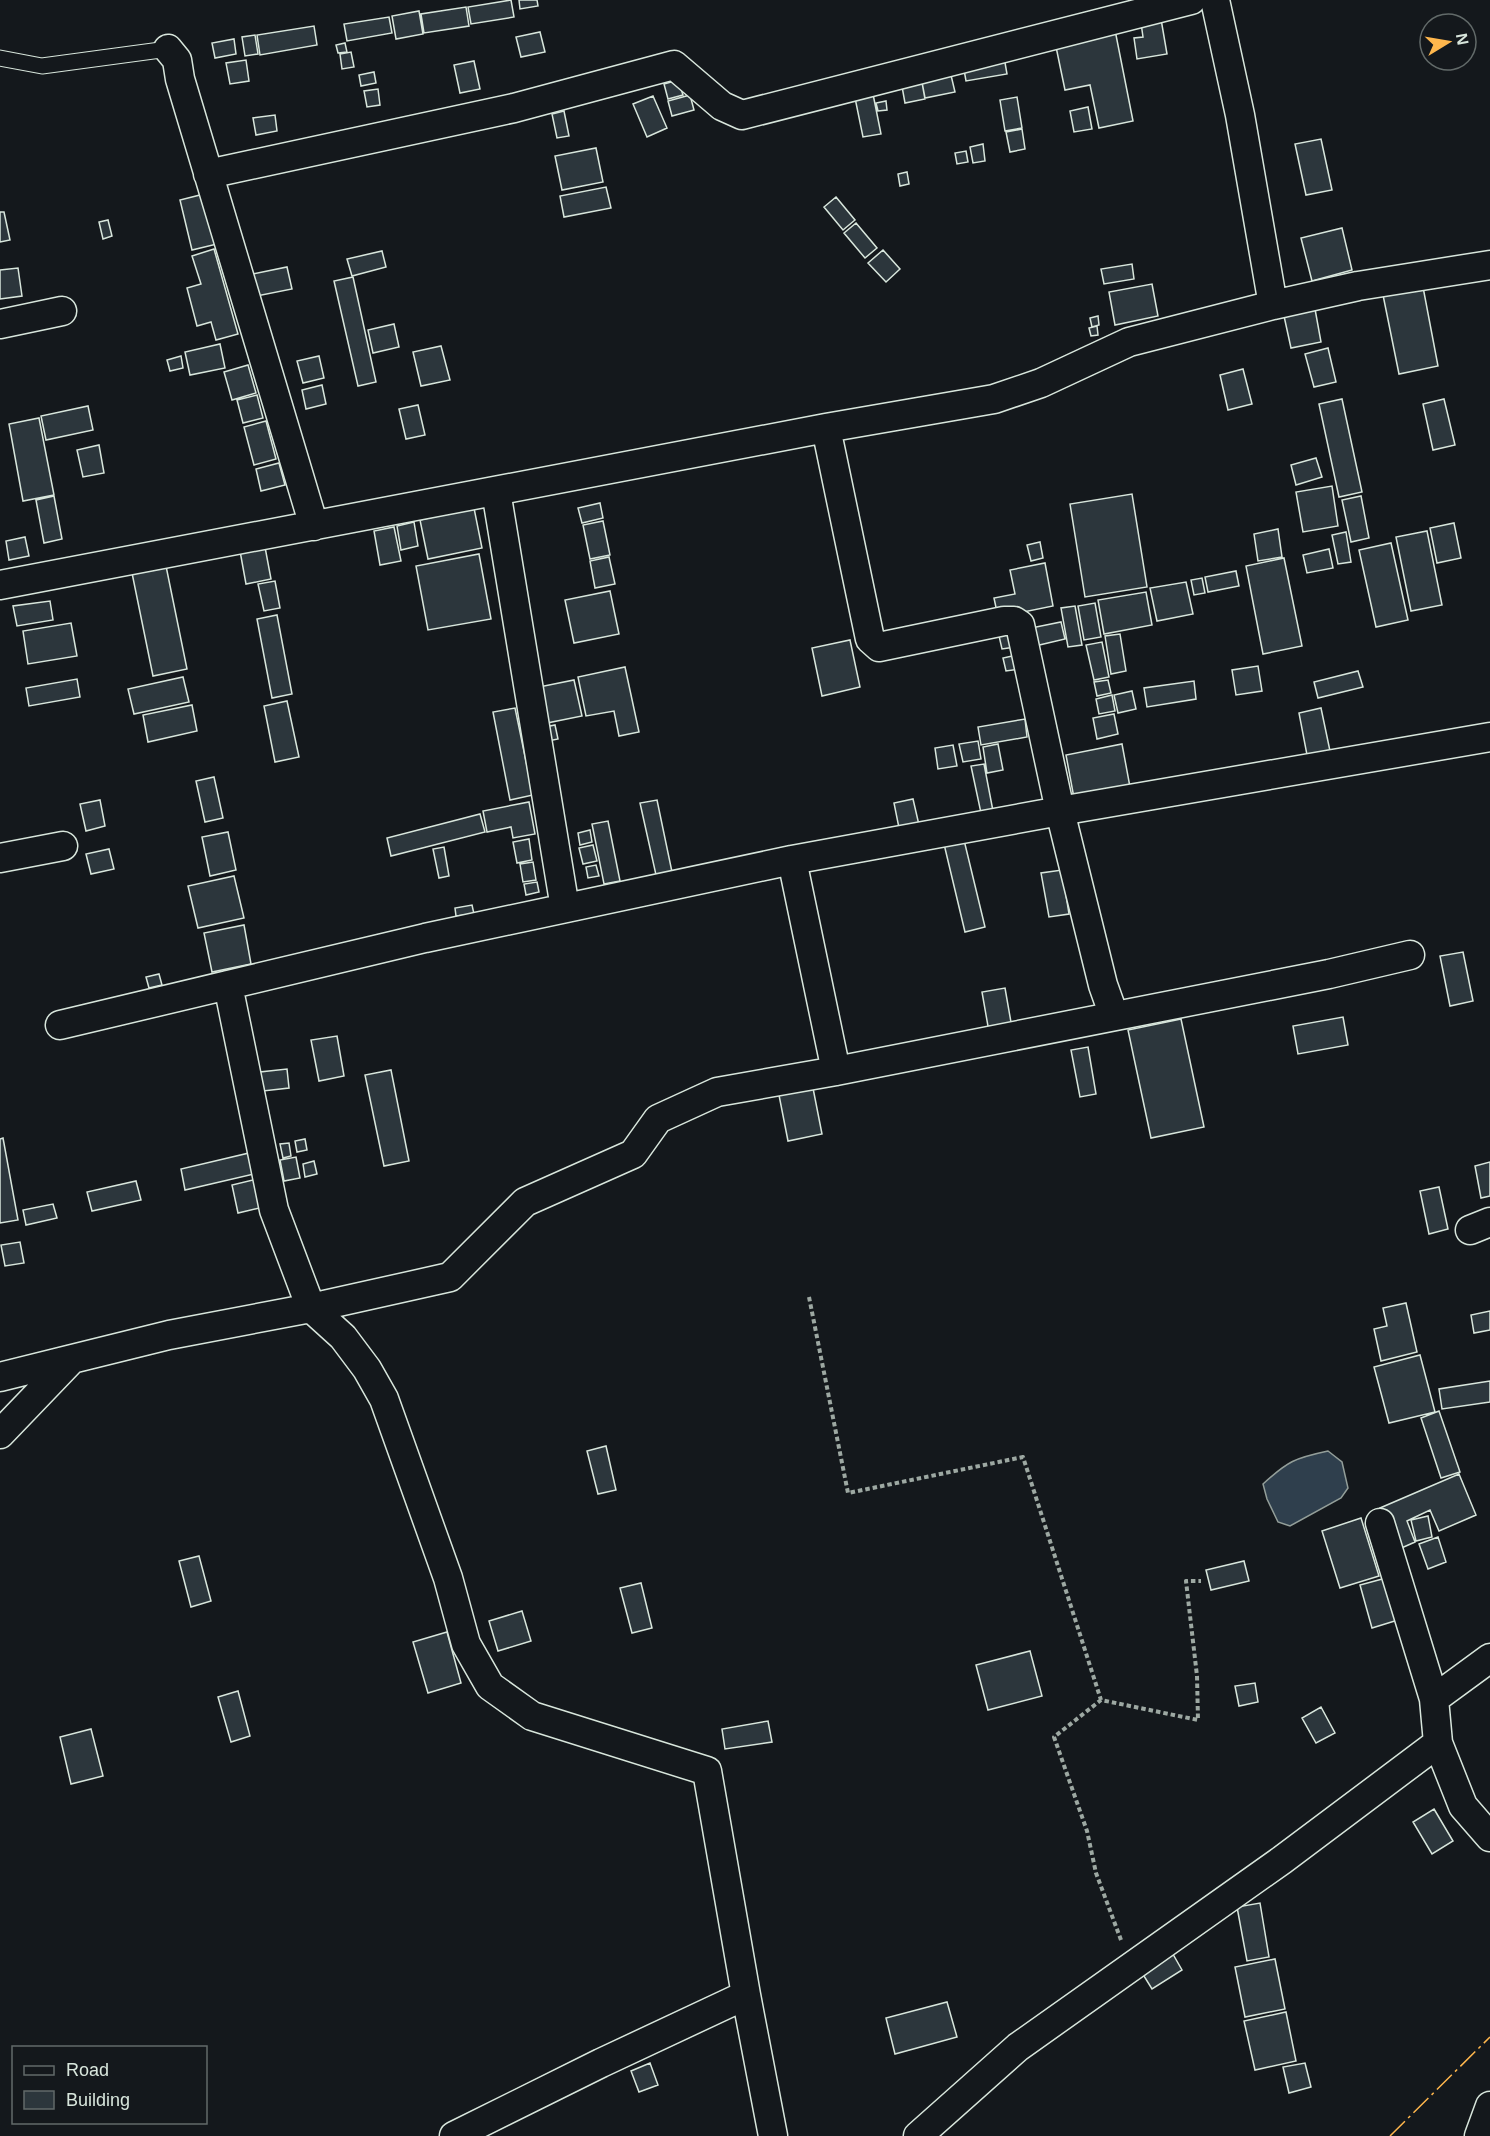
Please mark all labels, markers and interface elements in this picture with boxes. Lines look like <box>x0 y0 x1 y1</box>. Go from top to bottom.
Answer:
north arrow <box>1418 12 1478 72</box>
text: N <box>1453 32 1472 47</box>
legend <box>12 2046 207 2124</box>
text: Road <box>66 2060 109 2080</box>
text: Building <box>66 2090 130 2110</box>

